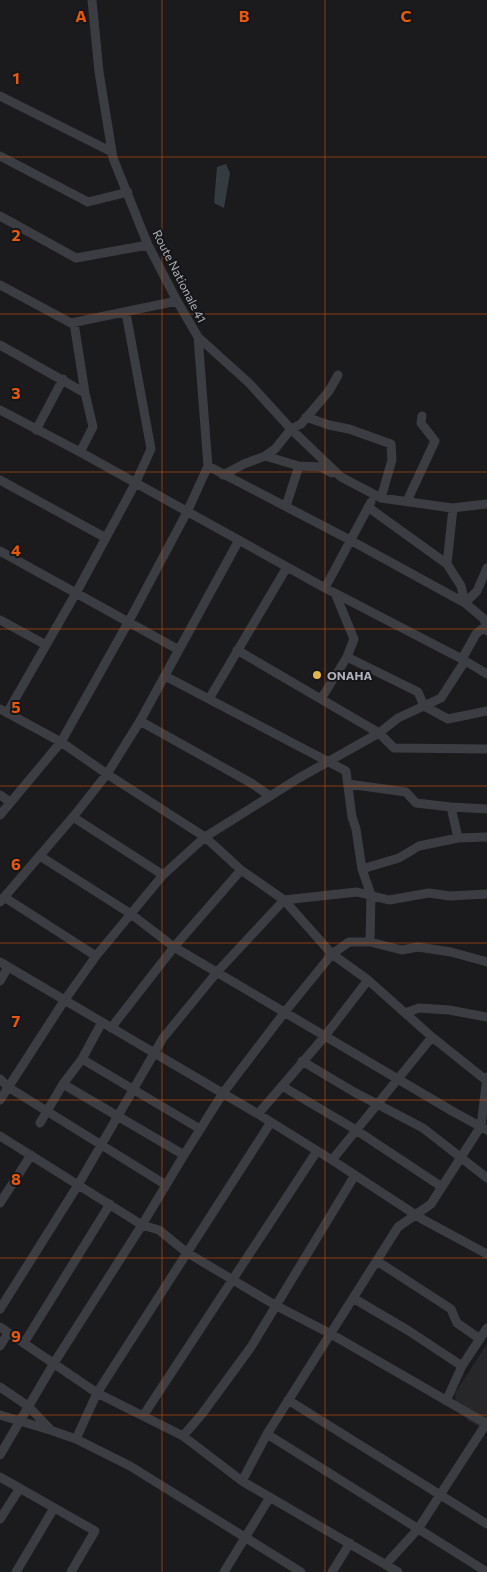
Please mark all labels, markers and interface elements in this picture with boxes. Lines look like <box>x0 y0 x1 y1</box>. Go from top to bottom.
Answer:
text: A <box>75 6 87 25</box>
text: B <box>239 6 250 25</box>
text: C <box>401 6 412 25</box>
text: 1 <box>12 68 20 87</box>
text: 2 <box>11 225 21 244</box>
street label: Route Nationale 41 <box>151 227 209 325</box>
text: 3 <box>11 383 21 402</box>
text: 4 <box>11 540 21 559</box>
place label: ONAHA <box>327 668 372 682</box>
marker: ONAHA <box>311 669 323 681</box>
text: 5 <box>11 697 21 716</box>
text: 6 <box>11 854 21 873</box>
text: 7 <box>12 1011 21 1030</box>
text: 8 <box>11 1169 21 1188</box>
text: 9 <box>11 1326 21 1345</box>

